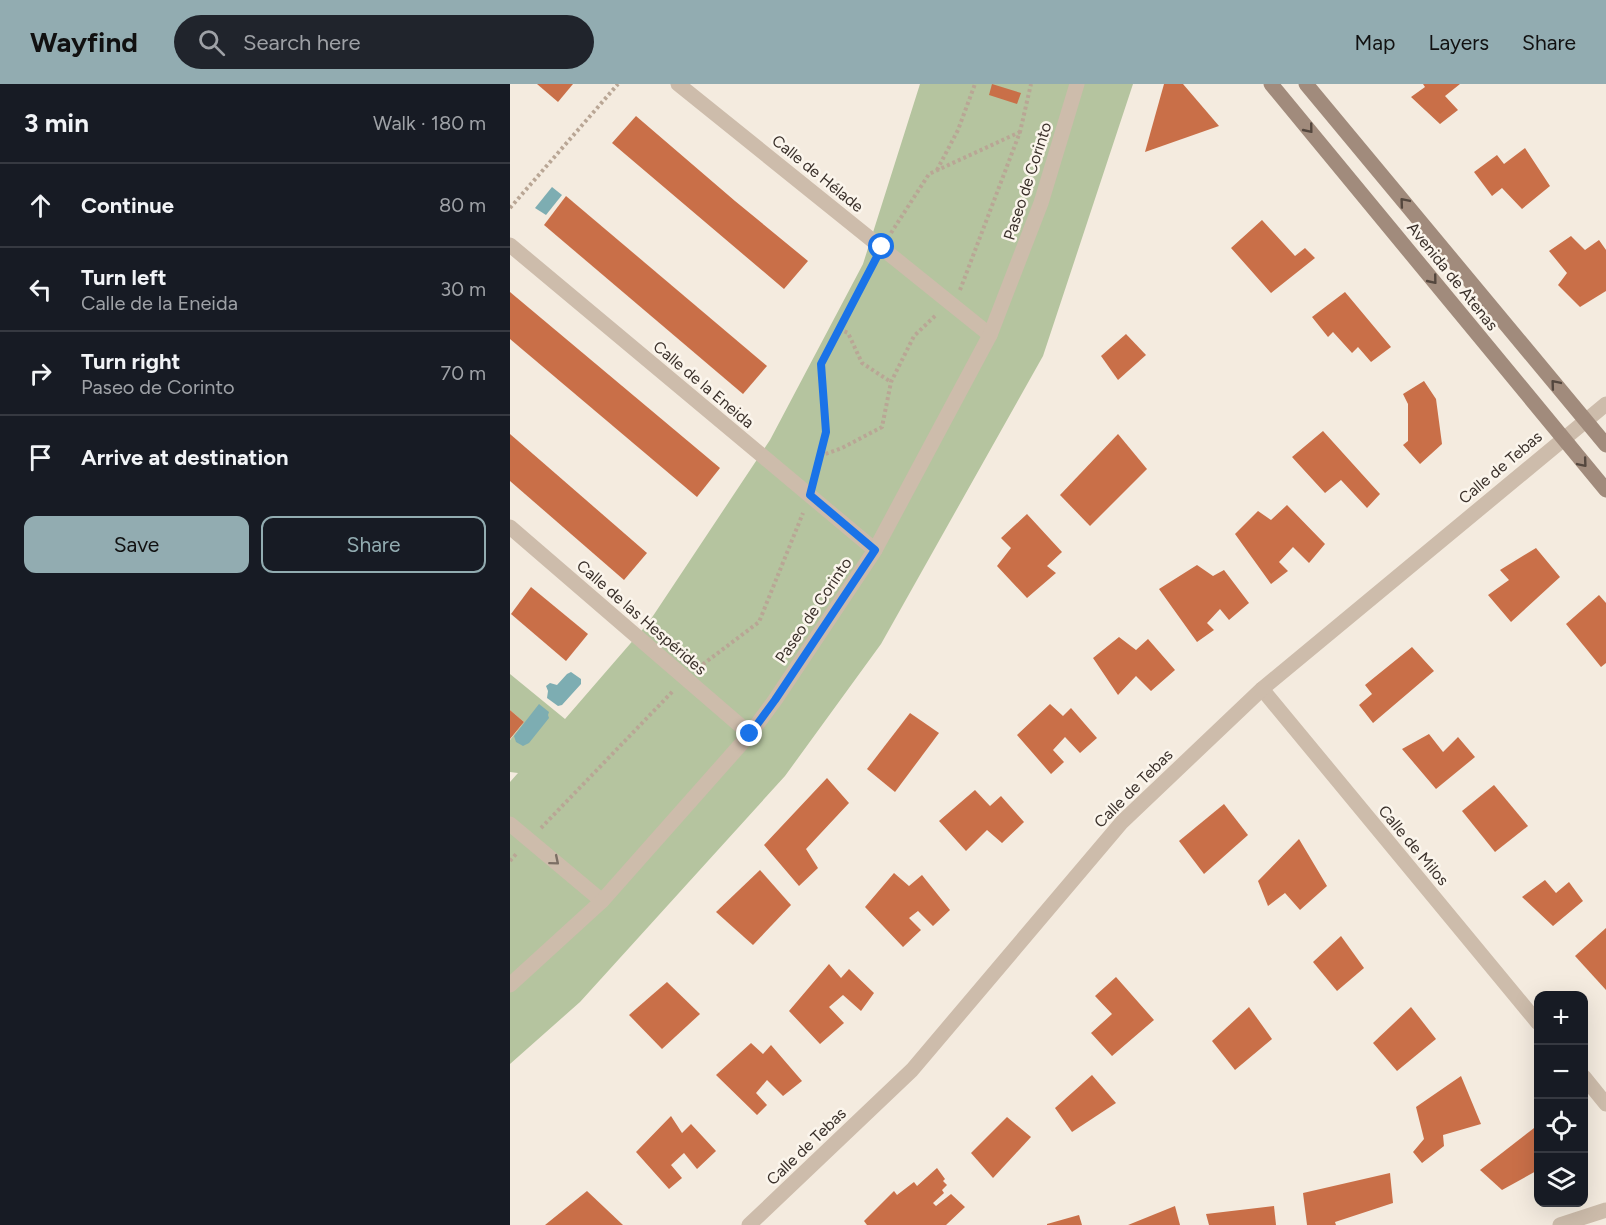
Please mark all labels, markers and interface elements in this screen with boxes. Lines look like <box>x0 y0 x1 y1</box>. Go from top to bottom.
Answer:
search box <box>174 15 594 69</box>
text: Wayfind <box>30 25 138 59</box>
icon: search <box>195 26 228 59</box>
text: Search here <box>243 29 361 56</box>
text: Map <box>1355 30 1395 55</box>
text: Layers <box>1428 30 1489 55</box>
text: Share <box>1522 30 1576 55</box>
text: 3 min <box>24 107 89 139</box>
text: Walk · 180 m <box>373 111 486 135</box>
street label: Paseo de Corinto <box>999 120 1056 243</box>
one-way arrow <box>1301 122 1312 133</box>
street label: Calle de Hélade <box>768 131 867 216</box>
icon: ahead <box>24 189 57 222</box>
text: Continue <box>81 192 174 219</box>
text: 80 m <box>439 193 486 217</box>
one-way arrow <box>1400 198 1411 209</box>
street label: Avenida de Atenas <box>1403 218 1502 334</box>
route start <box>868 233 894 259</box>
text: Turn left <box>81 264 167 291</box>
icon: left <box>24 273 57 306</box>
one-way arrow <box>1425 273 1436 284</box>
text: 30 m <box>440 277 486 301</box>
text: Calle de la Eneida <box>81 291 238 315</box>
street label: Calle de la Eneida <box>649 337 758 432</box>
text: Turn right <box>81 348 180 375</box>
icon: right <box>24 357 57 390</box>
text: 70 m <box>440 361 486 385</box>
text: Paseo de Corinto <box>81 375 235 399</box>
one-way arrow <box>1552 380 1563 391</box>
street label: Calle de Tebas <box>1455 427 1546 508</box>
icon: arrive <box>24 441 57 474</box>
text: Arrive at destination <box>81 444 289 471</box>
one-way arrow <box>1576 456 1587 467</box>
button: Save <box>24 516 249 573</box>
button: Share <box>261 516 486 573</box>
street label: Paseo de Corinto <box>771 554 856 667</box>
street label: Calle de las Hespérides <box>573 556 710 679</box>
route end <box>736 720 762 746</box>
street label: Calle de Tebas <box>1090 745 1177 832</box>
street label: Calle de Milos <box>1375 801 1453 889</box>
one-way arrow <box>548 854 559 865</box>
map controls <box>1534 991 1588 1207</box>
button: + <box>1534 991 1588 1045</box>
button: − <box>1534 1045 1588 1099</box>
button: locate <box>1534 1099 1588 1153</box>
street label: Calle de Tebas <box>763 1104 850 1189</box>
button: layers <box>1534 1153 1588 1207</box>

